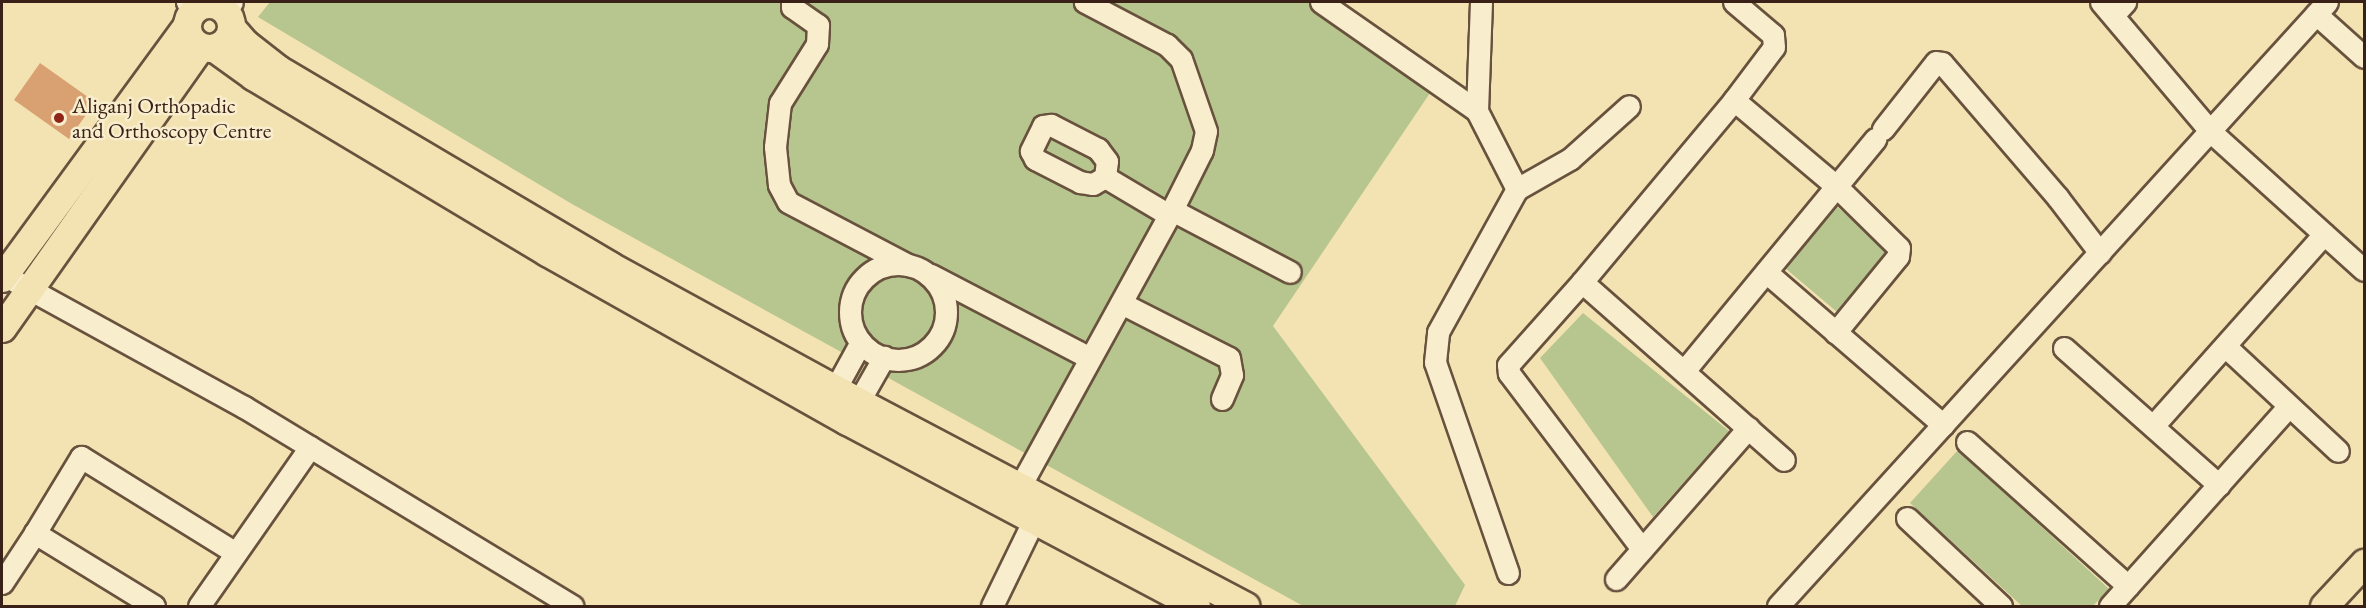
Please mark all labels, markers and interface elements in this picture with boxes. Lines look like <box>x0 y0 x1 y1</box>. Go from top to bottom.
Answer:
place label: Aliganj Orthopadic and Orthoscopy Centre <box>72 92 271 144</box>
marker: Aliganj Orthopadic and Orthoscopy Centre <box>50 109 68 127</box>

